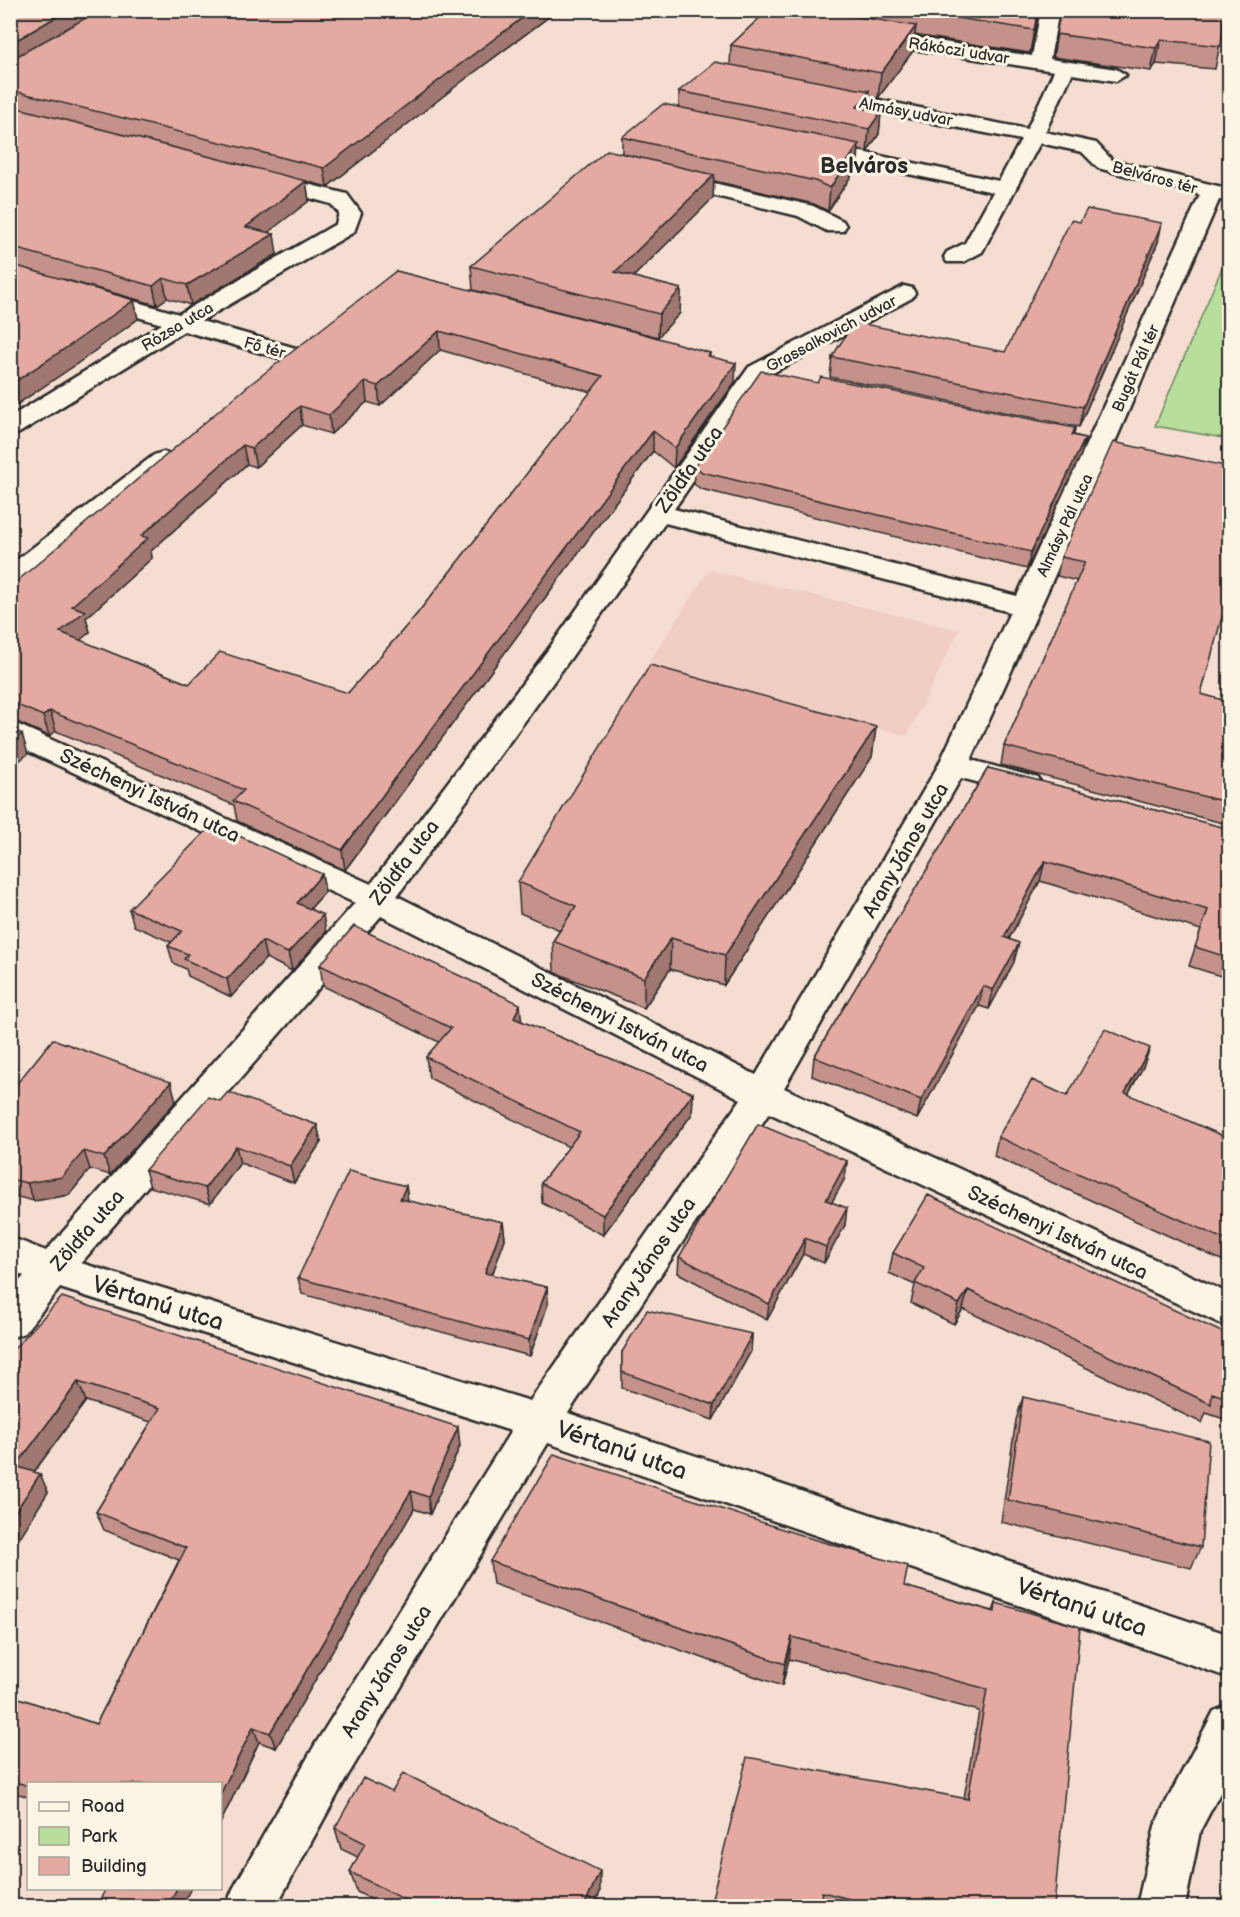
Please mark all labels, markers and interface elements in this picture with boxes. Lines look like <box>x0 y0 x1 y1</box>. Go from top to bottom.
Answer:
street label: Rákóczi udvar <box>907 34 1011 69</box>
street label: Almásy udvar <box>857 94 954 131</box>
district label: Belváros <box>820 153 908 180</box>
street label: Belváros tér <box>1110 158 1199 199</box>
street label: Grassalkovich udvar <box>763 292 900 377</box>
street label: Rózsa utca <box>138 298 217 356</box>
street label: Bugát Pál tér <box>1109 322 1164 415</box>
street label: Fő tér <box>242 334 288 363</box>
street label: Zöldfa utca <box>651 422 728 518</box>
street label: Almásy Pál utca <box>1033 471 1098 580</box>
street label: Széchenyi István utca <box>56 744 243 848</box>
street label: Arany János utca <box>858 779 954 922</box>
street label: Zöldfa utca <box>364 815 445 911</box>
street label: Széchenyi István utca <box>527 968 712 1078</box>
street label: Széchenyi István utca <box>964 1181 1151 1285</box>
street label: Zöldfa utca <box>45 1185 130 1277</box>
street label: Arany János utca <box>596 1193 701 1332</box>
street label: Vértanú utca <box>89 1270 227 1337</box>
street label: Vértanú utca <box>553 1415 691 1486</box>
street label: Vértanú utca <box>1013 1572 1151 1643</box>
street label: Arany János utca <box>336 1601 437 1742</box>
legend <box>27 1782 222 1890</box>
text: Road <box>81 1796 125 1817</box>
text: Park <box>81 1826 117 1847</box>
text: Building <box>81 1856 147 1877</box>

